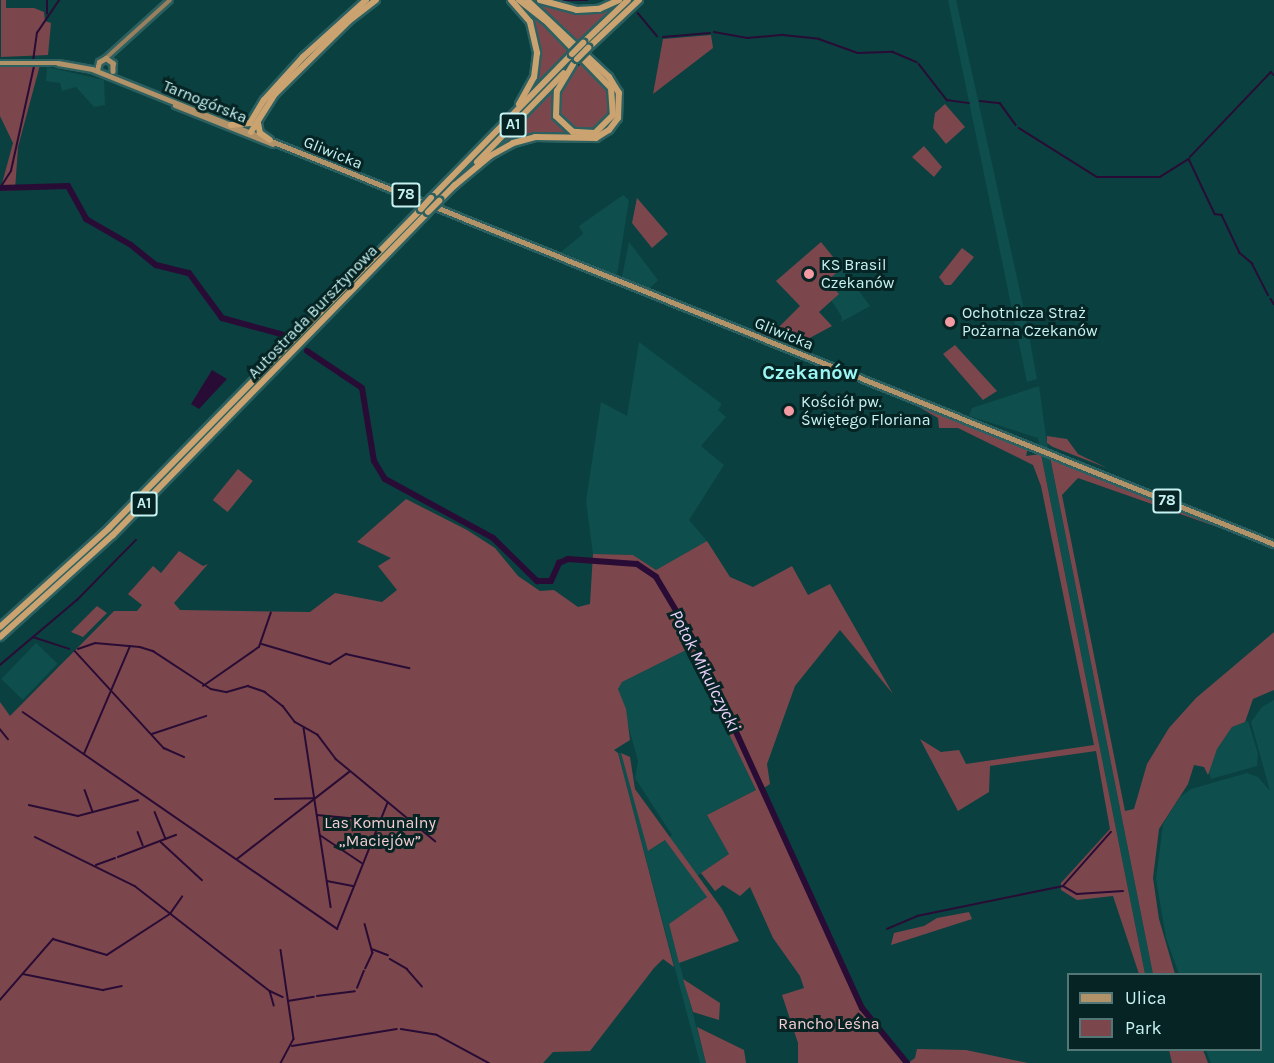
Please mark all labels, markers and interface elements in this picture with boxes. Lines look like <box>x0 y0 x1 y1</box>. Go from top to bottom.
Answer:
street label: Tarnogórska <box>160 76 250 128</box>
road number: A1 <box>500 113 526 137</box>
street label: Gliwicka <box>301 132 365 174</box>
road number: 78 <box>391 183 421 207</box>
street label: Autostrada Bursztynowa <box>244 241 382 383</box>
place label: KS Brasil Czekanów <box>821 255 894 293</box>
marker: KS Brasil Czekanów <box>802 267 816 281</box>
place label: Ochotnicza Straż Pożarna Czekanów <box>962 303 1097 341</box>
street label: Gliwicka <box>752 313 816 355</box>
marker: Ochotnicza Straż Pożarna Czekanów <box>943 315 957 329</box>
district label: Czekanów <box>762 360 858 384</box>
place label: Kościół pw. Świętego Floriana <box>801 392 930 430</box>
marker: Kościół pw. Świętego Floriana <box>782 404 796 418</box>
road number: 78 <box>1152 489 1182 513</box>
road number: A1 <box>130 492 158 516</box>
water label: Potok Mikulczycki <box>665 606 745 736</box>
park label: Las Komunalny „Maciejów” <box>324 813 436 851</box>
legend <box>1067 973 1262 1051</box>
text: Ulica <box>1125 987 1166 1009</box>
park label: Rancho Leśna <box>778 1014 880 1034</box>
text: Park <box>1125 1017 1162 1039</box>

